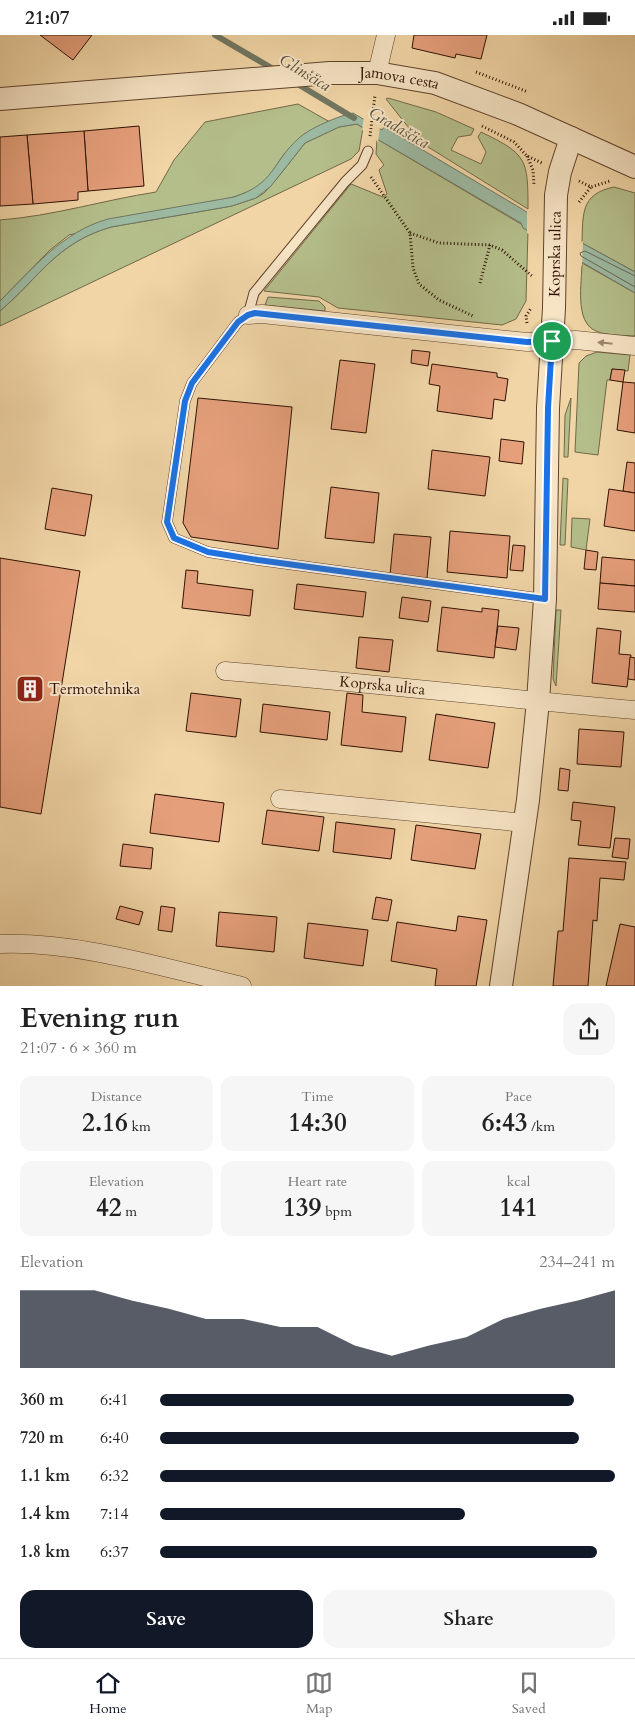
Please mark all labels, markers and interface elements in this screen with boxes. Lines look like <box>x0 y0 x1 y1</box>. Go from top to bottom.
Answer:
text: 21:07 <box>25 5 69 31</box>
water label: Glinščica <box>275 49 335 97</box>
street label: Jamova cesta <box>358 62 443 94</box>
water label: Gradaščica <box>365 102 433 154</box>
street label: Koprska ulica <box>544 210 566 297</box>
pin <box>531 320 573 362</box>
icon: arrive <box>538 327 566 355</box>
one-way arrow <box>597 339 613 347</box>
street label: Koprska ulica <box>339 671 427 700</box>
building icon: Termotehnika <box>15 674 45 704</box>
place label: Termotehnika <box>49 679 141 699</box>
text: Evening run <box>20 999 179 1037</box>
button: share <box>563 1003 615 1055</box>
text: 21:07 · 6 × 360 m <box>20 1037 137 1059</box>
text: Distance <box>91 1087 142 1106</box>
text: Time <box>301 1087 334 1106</box>
text: Pace <box>505 1087 532 1106</box>
text: 2.16 <box>82 1106 128 1140</box>
text: 14:30 <box>288 1106 347 1140</box>
text: 6:43 <box>482 1106 528 1140</box>
text: km <box>128 1117 151 1136</box>
text: /km <box>528 1117 555 1136</box>
text: Elevation <box>89 1172 144 1191</box>
text: Heart rate <box>288 1172 347 1191</box>
text: kcal <box>507 1172 530 1191</box>
text: 42 <box>96 1191 122 1225</box>
text: 139 <box>283 1191 321 1225</box>
text: 141 <box>499 1191 538 1225</box>
text: m <box>122 1202 137 1221</box>
text: bpm <box>321 1202 352 1221</box>
text: Elevation <box>20 1251 84 1273</box>
text: 234–241 m <box>539 1251 615 1273</box>
text: 360 m <box>20 1389 64 1411</box>
text: 6:41 <box>100 1389 129 1411</box>
text: 720 m <box>20 1427 64 1449</box>
text: 6:40 <box>100 1427 129 1449</box>
text: 1.1 km <box>20 1465 70 1487</box>
text: 6:32 <box>100 1465 129 1487</box>
text: 1.4 km <box>20 1503 70 1525</box>
text: 7:14 <box>100 1503 129 1525</box>
text: 1.8 km <box>20 1541 70 1563</box>
text: 6:37 <box>100 1541 129 1563</box>
button: Save <box>20 1590 313 1648</box>
button: Share <box>323 1590 615 1648</box>
tab: Home <box>89 1669 127 1718</box>
tab: Map <box>305 1669 333 1718</box>
tab: Saved <box>512 1669 546 1718</box>

